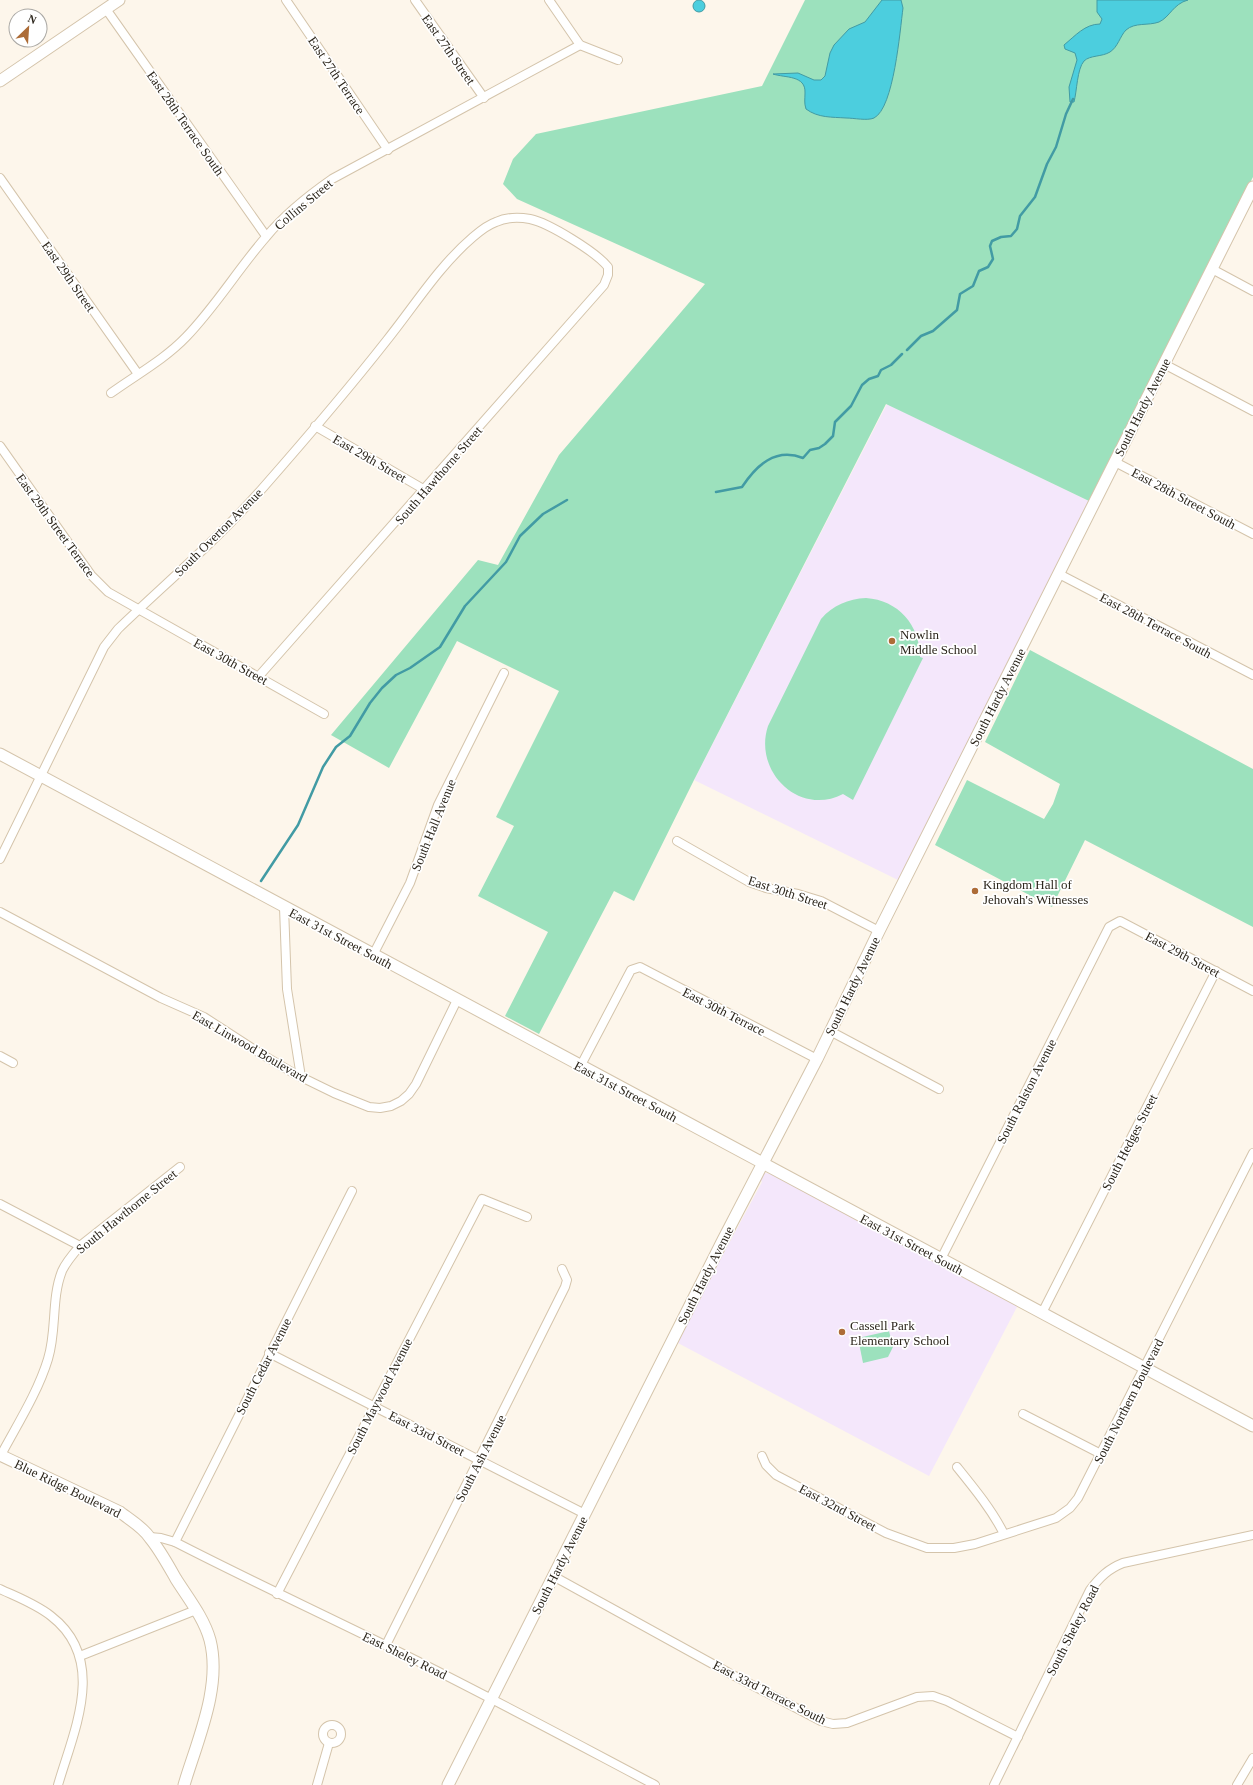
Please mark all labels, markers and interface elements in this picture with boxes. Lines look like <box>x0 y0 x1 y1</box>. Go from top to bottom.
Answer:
north arrow <box>8 8 48 48</box>
street label: East 27th Street <box>419 11 479 88</box>
text: N <box>26 12 38 26</box>
street label: East 27th Terrace <box>305 34 368 117</box>
street label: East 28th Terrace South <box>144 68 228 179</box>
street label: Collins Street <box>271 176 336 233</box>
street label: East 29th Street <box>39 238 99 315</box>
street label: South Hardy Avenue <box>1111 355 1174 459</box>
street label: South Hawthorne Street <box>392 423 485 527</box>
street label: East 29th Street <box>330 431 409 486</box>
street label: East 28th Street South <box>1129 465 1239 533</box>
street label: East 29th Street Terrace <box>13 471 98 580</box>
street label: South Overton Avenue <box>171 485 266 579</box>
street label: East 28th Terrace South <box>1097 590 1215 661</box>
place label: Nowlin Middle School <box>900 627 977 657</box>
street label: East 30th Street <box>191 635 271 688</box>
marker: Nowlin Middle School <box>887 636 897 646</box>
street label: South Hardy Avenue <box>966 645 1029 749</box>
street label: South Hall Avenue <box>408 777 459 873</box>
street label: East 30th Street <box>746 873 830 912</box>
place label: Kingdom Hall of Jehovah's Witnesses <box>983 877 1088 907</box>
marker: Kingdom Hall of Jehovah's Witnesses <box>970 886 980 896</box>
street label: East 31st Street South <box>287 905 395 972</box>
street label: East 29th Street <box>1143 928 1223 981</box>
street label: South Hardy Avenue <box>822 934 883 1038</box>
street label: East 30th Terrace <box>680 984 768 1039</box>
street label: East Linwood Boulevard <box>190 1007 310 1086</box>
street label: South Ralston Avenue <box>994 1036 1059 1146</box>
street label: East 31st Street South <box>572 1058 680 1125</box>
street label: South Hedges Street <box>1099 1091 1160 1193</box>
street label: South Hawthorne Street <box>73 1166 180 1257</box>
street label: East 31st Street South <box>858 1211 966 1278</box>
street label: South Hardy Avenue <box>674 1223 737 1327</box>
street label: South Cedar Avenue <box>233 1315 294 1417</box>
place label: Cassell Park Elementary School <box>850 1318 950 1348</box>
marker: Cassell Park Elementary School <box>837 1327 847 1337</box>
street label: South Maywood Avenue <box>344 1335 415 1457</box>
street label: South Northern Boulevard <box>1090 1336 1167 1466</box>
street label: East 33rd Street <box>386 1408 468 1459</box>
street label: South Ash Avenue <box>452 1412 509 1504</box>
street label: Blue Ridge Boulevard <box>12 1456 124 1521</box>
street label: East 32nd Street <box>797 1481 879 1534</box>
street label: South Hardy Avenue <box>528 1513 591 1617</box>
street label: South Sheley Road <box>1043 1582 1102 1678</box>
street label: East Sheley Road <box>360 1629 450 1683</box>
street label: East 33rd Terrace South <box>711 1657 829 1728</box>

